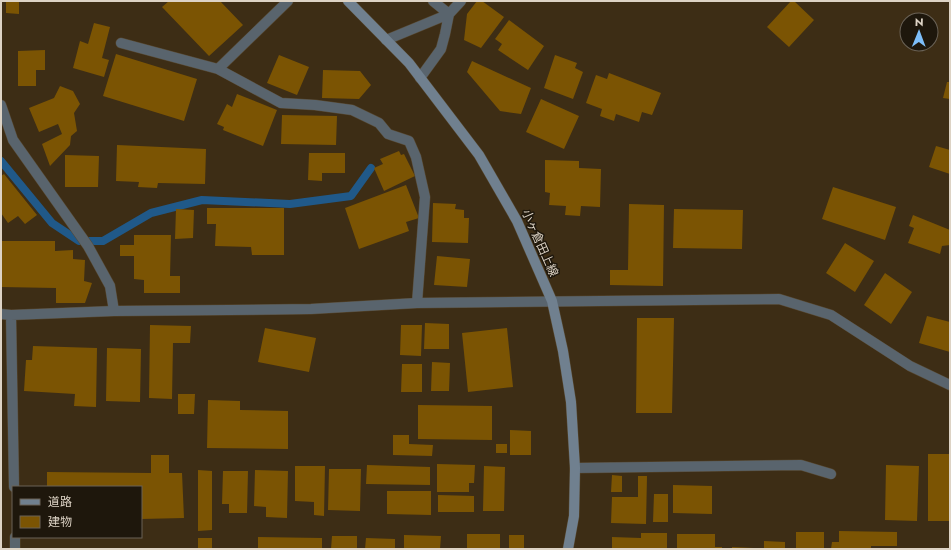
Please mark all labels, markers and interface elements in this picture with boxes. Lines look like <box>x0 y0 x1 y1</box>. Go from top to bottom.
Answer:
north arrow <box>899 12 939 52</box>
text: N <box>915 14 924 30</box>
street label: 小ヶ倉田上線 <box>517 206 563 280</box>
legend <box>12 486 142 538</box>
text: 道路 <box>48 493 72 511</box>
text: 建物 <box>48 513 72 531</box>

